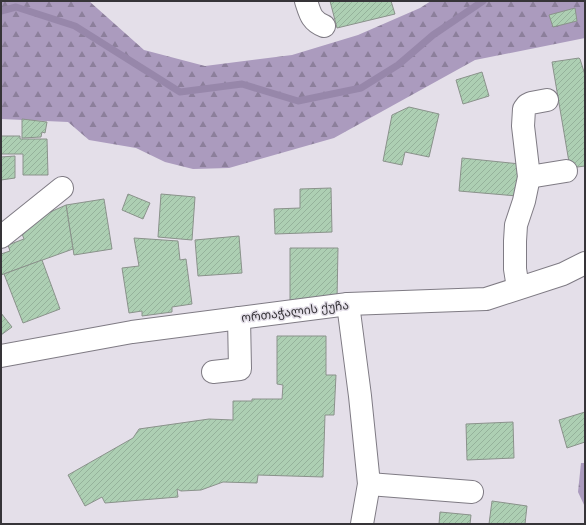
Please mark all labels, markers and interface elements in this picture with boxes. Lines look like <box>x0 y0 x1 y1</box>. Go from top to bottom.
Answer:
street label: ორთაჭალის ქუჩა <box>240 297 350 326</box>

